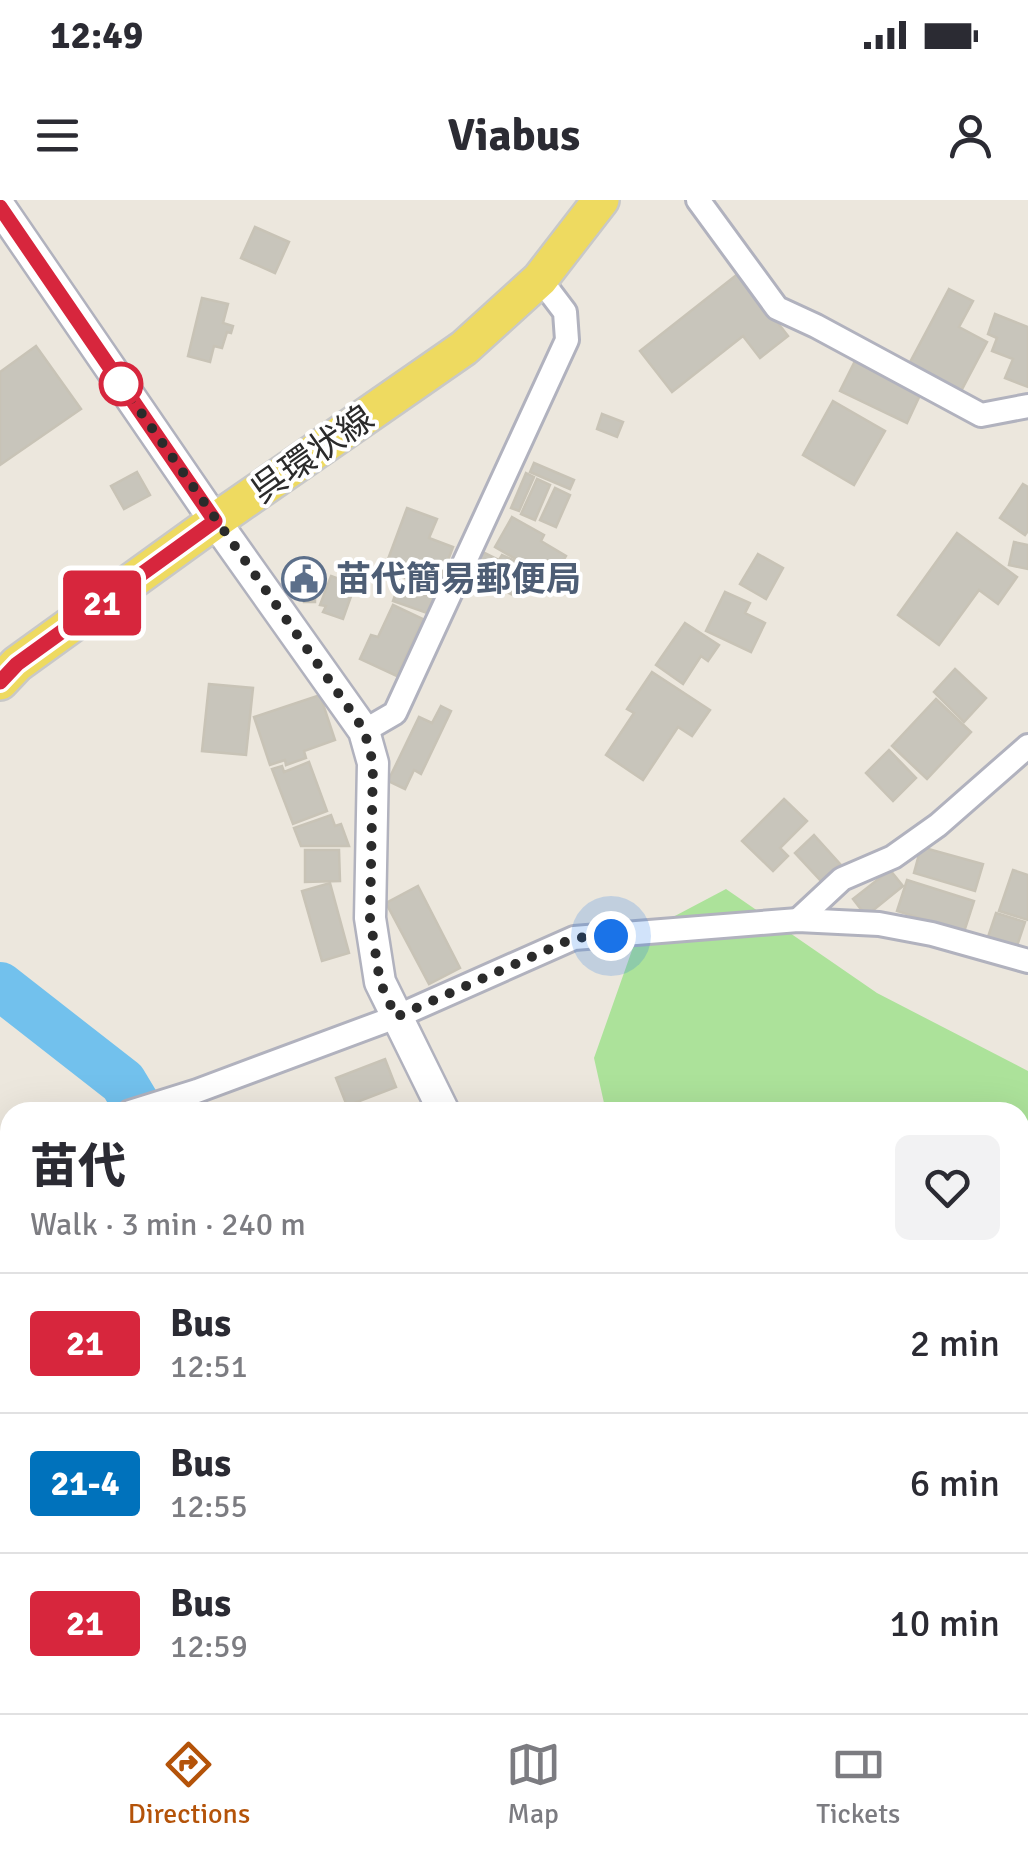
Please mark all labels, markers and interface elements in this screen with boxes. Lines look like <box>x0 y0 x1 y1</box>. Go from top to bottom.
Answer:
text: 12:49 <box>50 12 143 59</box>
icon: menu <box>30 108 85 163</box>
text: Viabus <box>448 108 580 163</box>
icon: person <box>943 108 998 163</box>
unlabelled marker <box>100 363 142 405</box>
street label: 呉環状線 <box>243 397 382 512</box>
public building icon: 苗代簡易郵便局 <box>281 556 327 602</box>
place label: 苗代簡易郵便局 <box>336 558 581 601</box>
line badge: 21 <box>57 570 147 636</box>
text: 21 <box>83 582 121 625</box>
your location <box>586 911 636 961</box>
button: heart <box>895 1135 1000 1240</box>
text: 苗代 <box>30 1138 126 1197</box>
text: Walk · 3 min · 240 m <box>30 1205 306 1244</box>
text: Bus <box>170 1300 231 1347</box>
text: 2 min <box>910 1320 1000 1367</box>
text: 21 <box>66 1322 104 1365</box>
text: 12:51 <box>170 1347 248 1386</box>
text: Bus <box>170 1440 231 1487</box>
text: 6 min <box>910 1460 1000 1507</box>
text: 21-4 <box>50 1462 120 1505</box>
text: 12:55 <box>170 1487 248 1526</box>
text: Bus <box>170 1580 231 1627</box>
text: 10 min <box>889 1600 1000 1647</box>
text: 21 <box>66 1602 104 1645</box>
text: 12:59 <box>170 1627 248 1666</box>
tab: Directions <box>128 1737 250 1831</box>
tab: Map <box>506 1737 561 1831</box>
tab: Tickets <box>816 1737 900 1831</box>

